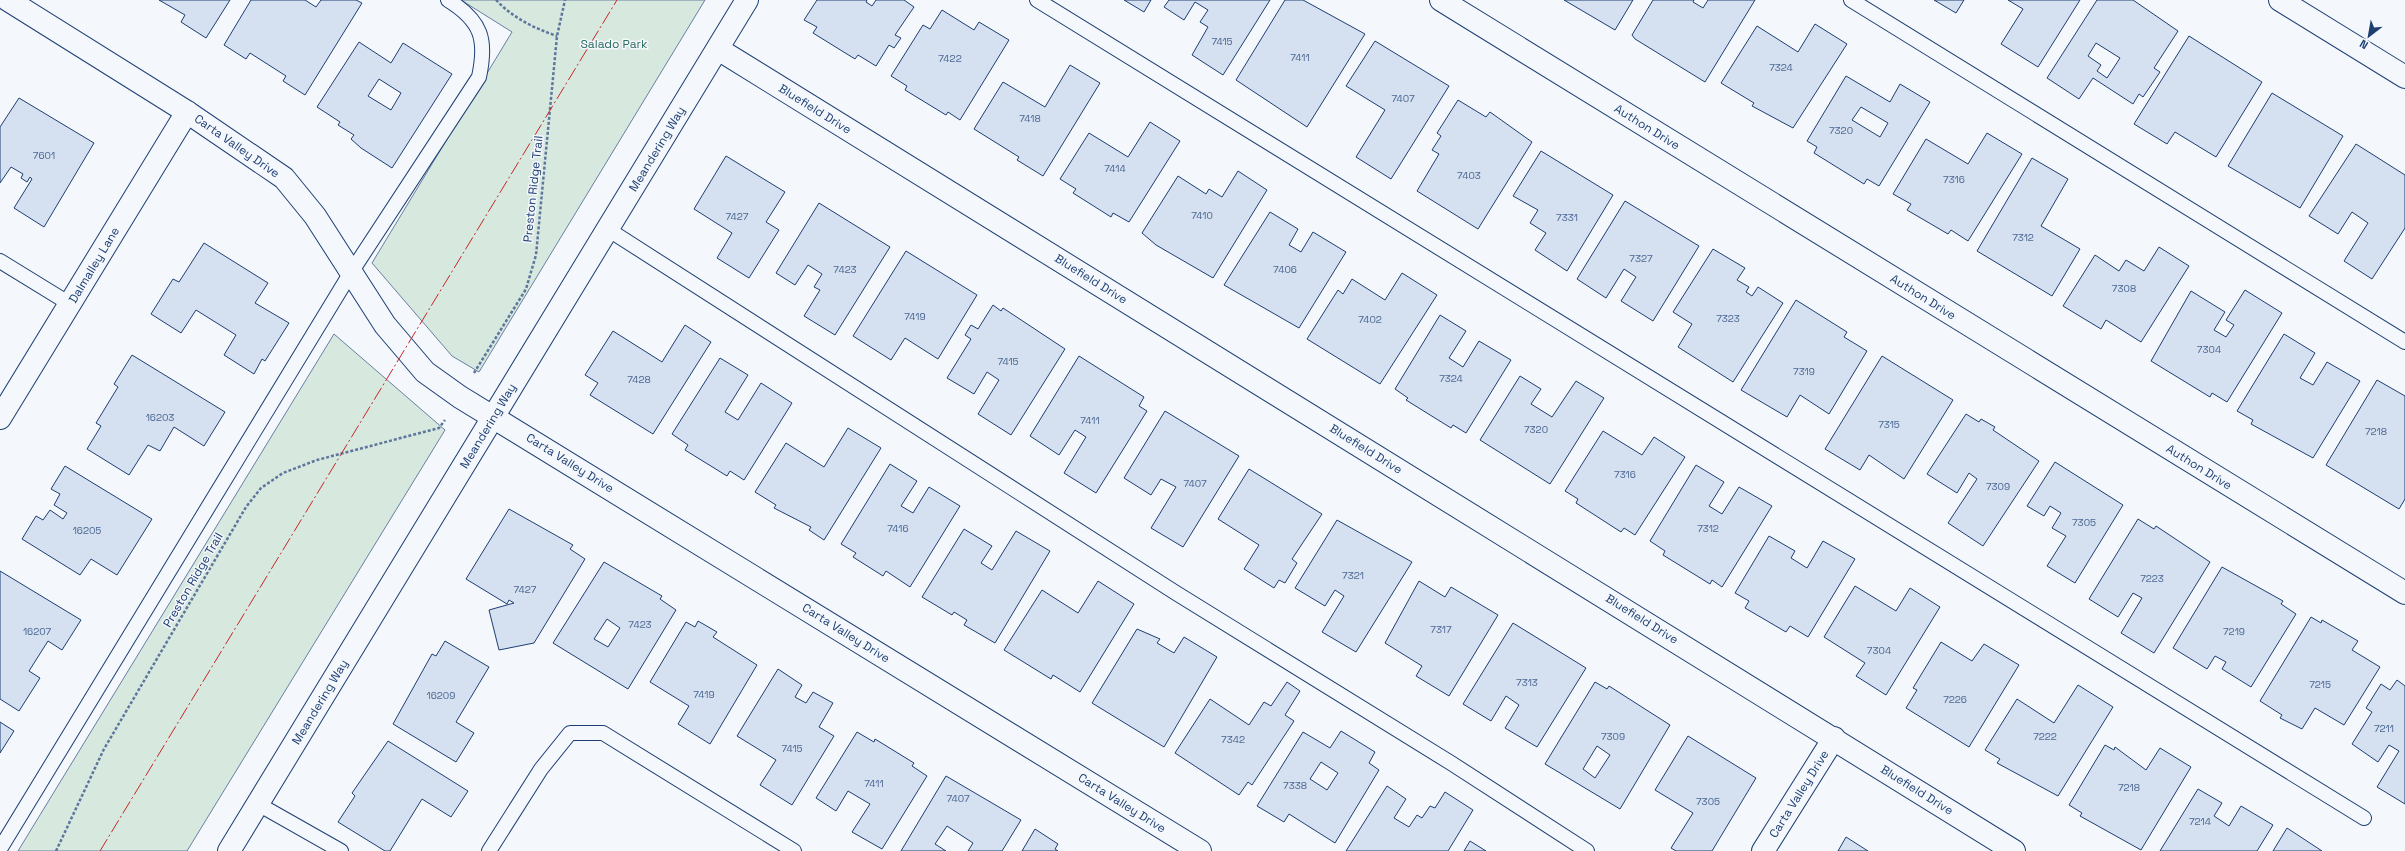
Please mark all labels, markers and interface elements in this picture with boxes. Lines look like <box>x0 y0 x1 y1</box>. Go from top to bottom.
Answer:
north arrow <box>2349 16 2389 56</box>
house number: 7415 <box>1211 35 1233 48</box>
park label: Salado Park <box>580 36 648 52</box>
text: N <box>2357 37 2371 52</box>
house number: 7411 <box>1290 51 1310 64</box>
house number: 7422 <box>938 52 962 65</box>
house number: 7324 <box>1769 61 1793 74</box>
street label: Bluefield Drive <box>776 80 854 138</box>
house number: 7407 <box>1391 92 1415 105</box>
street label: Authon Drive <box>1611 101 1683 153</box>
street label: Meandering Way <box>625 103 689 195</box>
street label: Carta Valley Drive <box>191 111 283 181</box>
house number: 7418 <box>1019 112 1041 125</box>
house number: 7320 <box>1829 124 1853 137</box>
street label: Preston Ridge Trail <box>519 135 547 243</box>
house number: 7601 <box>33 149 55 162</box>
house number: 7414 <box>1104 162 1126 175</box>
house number: 7403 <box>1457 169 1481 182</box>
house number: 7316 <box>1943 173 1965 186</box>
house number: 7410 <box>1191 209 1213 222</box>
house number: 7427 <box>726 210 749 223</box>
house number: 7331 <box>1556 211 1578 224</box>
street label: Dalmalley Lane <box>65 224 123 306</box>
house number: 7312 <box>2012 231 2034 244</box>
street label: Bluefield Drive <box>1052 250 1130 308</box>
house number: 7327 <box>1629 252 1653 265</box>
house number: 7423 <box>833 263 857 276</box>
house number: 7406 <box>1273 263 1297 276</box>
street label: Authon Drive <box>1887 271 1959 323</box>
house number: 7308 <box>2112 282 2136 295</box>
house number: 7419 <box>904 310 926 323</box>
house number: 7323 <box>1716 312 1740 325</box>
house number: 7402 <box>1358 313 1382 326</box>
house number: 7304 <box>2197 343 2221 356</box>
house number: 7415 <box>997 355 1019 368</box>
house number: 7319 <box>1793 365 1815 378</box>
house number: 7324 <box>1439 372 1463 385</box>
house number: 7428 <box>627 373 651 386</box>
street label: Meandering Way <box>456 380 520 472</box>
house number: 16203 <box>146 411 174 424</box>
house number: 7411 <box>1080 414 1100 427</box>
house number: 7315 <box>1878 418 1900 431</box>
street label: Bluefield Drive <box>1327 420 1405 478</box>
house number: 7320 <box>1524 423 1548 436</box>
house number: 7218 <box>2365 425 2387 438</box>
street label: Carta Valley Drive <box>523 430 617 496</box>
street label: Authon Drive <box>2163 441 2235 493</box>
house number: 7316 <box>1614 468 1636 481</box>
house number: 7407 <box>1183 477 1207 490</box>
house number: 7309 <box>1986 480 2010 493</box>
house number: 7305 <box>2072 516 2096 529</box>
house number: 7416 <box>887 522 909 535</box>
house number: 7312 <box>1697 522 1719 535</box>
house number: 16205 <box>73 524 101 537</box>
street label: Preston Ridge Trail <box>159 530 227 630</box>
house number: 7321 <box>1342 569 1364 582</box>
house number: 7223 <box>2140 572 2164 585</box>
house number: 7427 <box>514 583 537 596</box>
street label: Bluefield Drive <box>1603 590 1681 648</box>
street label: Carta Valley Drive <box>799 600 893 666</box>
house number: 7423 <box>628 618 652 631</box>
house number: 7317 <box>1430 623 1452 636</box>
house number: 16207 <box>23 625 51 638</box>
house number: 7219 <box>2223 625 2245 638</box>
house number: 7304 <box>1867 644 1891 657</box>
street label: Meandering Way <box>288 656 352 748</box>
house number: 7313 <box>1516 676 1538 689</box>
house number: 7215 <box>2309 678 2331 691</box>
house number: 7419 <box>693 688 715 701</box>
house number: 16209 <box>427 689 455 702</box>
house number: 7226 <box>1943 693 1967 706</box>
house number: 7211 <box>2374 722 2394 735</box>
house number: 7309 <box>1601 730 1625 743</box>
house number: 7222 <box>2033 730 2057 743</box>
house number: 7342 <box>1221 733 1245 746</box>
house number: 7415 <box>781 742 803 755</box>
street label: Carta Valley Drive <box>1766 747 1832 841</box>
street label: Bluefield Drive <box>1878 761 1956 819</box>
street label: Carta Valley Drive <box>1075 770 1169 836</box>
house number: 7411 <box>864 777 884 790</box>
house number: 7338 <box>1283 779 1307 792</box>
house number: 7218 <box>2118 781 2140 794</box>
house number: 7407 <box>946 792 970 805</box>
house number: 7305 <box>1696 795 1720 808</box>
house number: 7214 <box>2189 815 2211 828</box>

